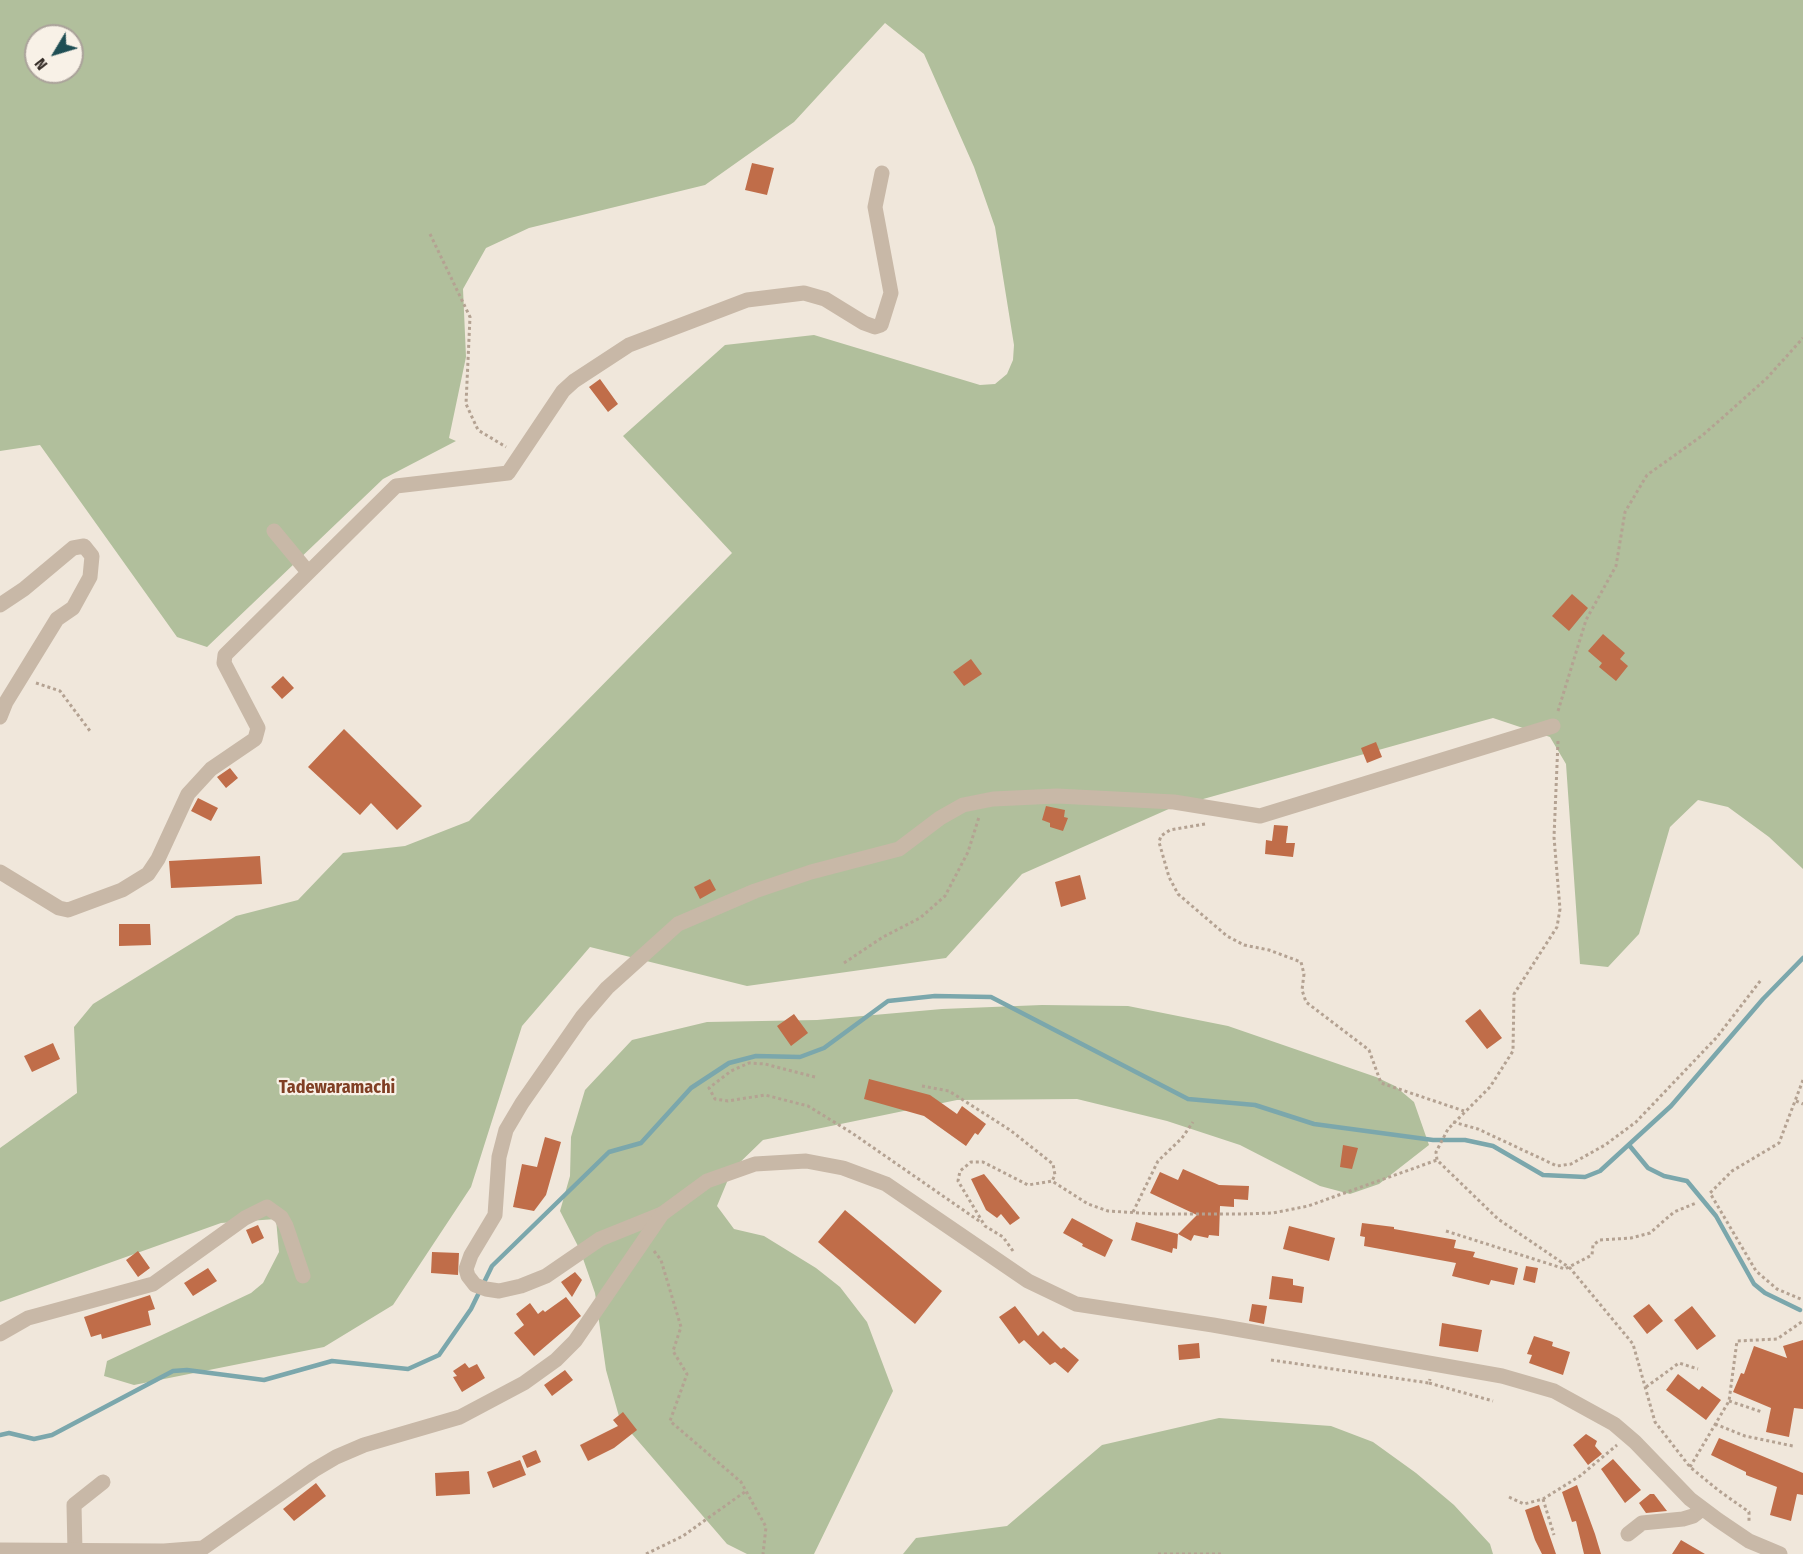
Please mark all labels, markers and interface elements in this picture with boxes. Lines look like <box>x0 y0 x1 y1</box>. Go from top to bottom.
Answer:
north arrow <box>24 24 84 84</box>
text: N <box>31 55 51 74</box>
district label: Tadewaramachi <box>279 1077 395 1099</box>

